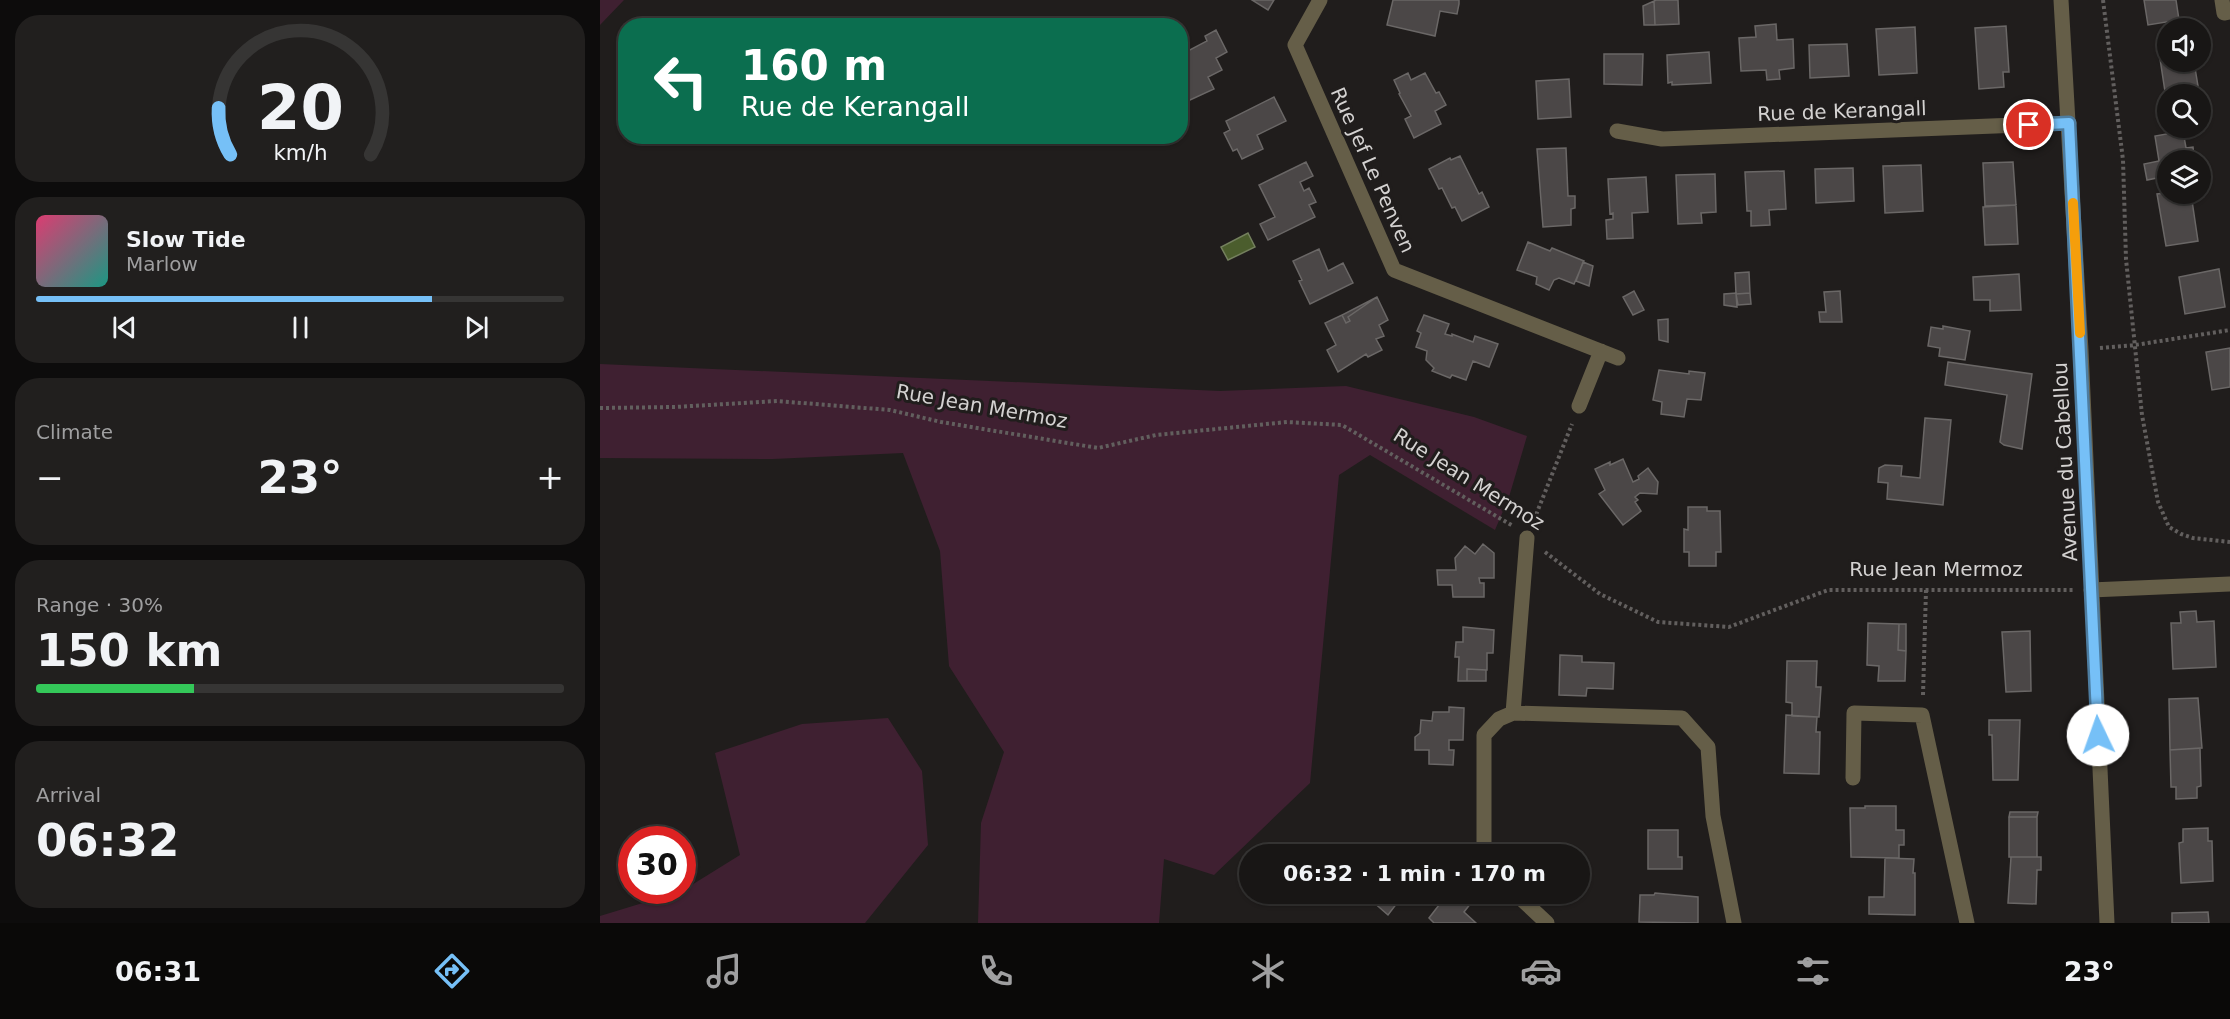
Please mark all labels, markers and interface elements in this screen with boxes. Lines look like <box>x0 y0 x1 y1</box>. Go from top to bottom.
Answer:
map controls <box>2157 18 2211 204</box>
button: sound <box>2157 18 2211 72</box>
text: 160 m <box>741 41 887 90</box>
icon: left <box>642 42 720 120</box>
text: 20 <box>257 71 343 144</box>
street label: Rue Jef Le Penven <box>1326 84 1420 256</box>
button: search <box>2157 84 2211 138</box>
text: Rue de Kerangall <box>741 91 970 122</box>
street label: Rue de Kerangall <box>1757 96 1927 126</box>
pin <box>2003 99 2054 150</box>
icon: arrive <box>2012 108 2045 141</box>
text: km/h <box>273 141 327 166</box>
button: layers <box>2157 150 2211 204</box>
text: Slow Tide <box>126 227 246 252</box>
text: Marlow <box>126 252 198 276</box>
icon: previous <box>108 311 141 344</box>
icon: pause <box>284 311 317 344</box>
icon: next <box>460 311 493 344</box>
street label: Avenue du Cabellou <box>2048 362 2082 562</box>
street label: Rue Jean Mermoz <box>894 379 1070 433</box>
text: Climate <box>36 420 113 444</box>
street label: Rue Jean Mermoz <box>1389 423 1549 535</box>
text: 23° <box>257 451 343 504</box>
text: − <box>36 458 64 497</box>
text: + <box>536 458 564 497</box>
street label: Rue Jean Mermoz <box>1849 557 2023 581</box>
text: Range · 30% <box>36 593 163 617</box>
text: 150 km <box>36 624 222 677</box>
position arrow <box>2066 703 2130 767</box>
text: Arrival <box>36 783 101 807</box>
text: 06:32 <box>36 814 179 867</box>
speed limit sign: 30 <box>618 826 696 904</box>
text: 06:32 · 1 min · 170 m <box>1283 861 1546 886</box>
icon: directions <box>431 950 473 992</box>
icon: music <box>703 950 745 992</box>
icon: phone <box>975 950 1017 992</box>
icon: climate <box>1247 950 1289 992</box>
icon: car <box>1520 950 1562 992</box>
icon: filters <box>1792 950 1834 992</box>
text: 06:31 <box>115 956 201 987</box>
text: 23° <box>2064 956 2115 987</box>

